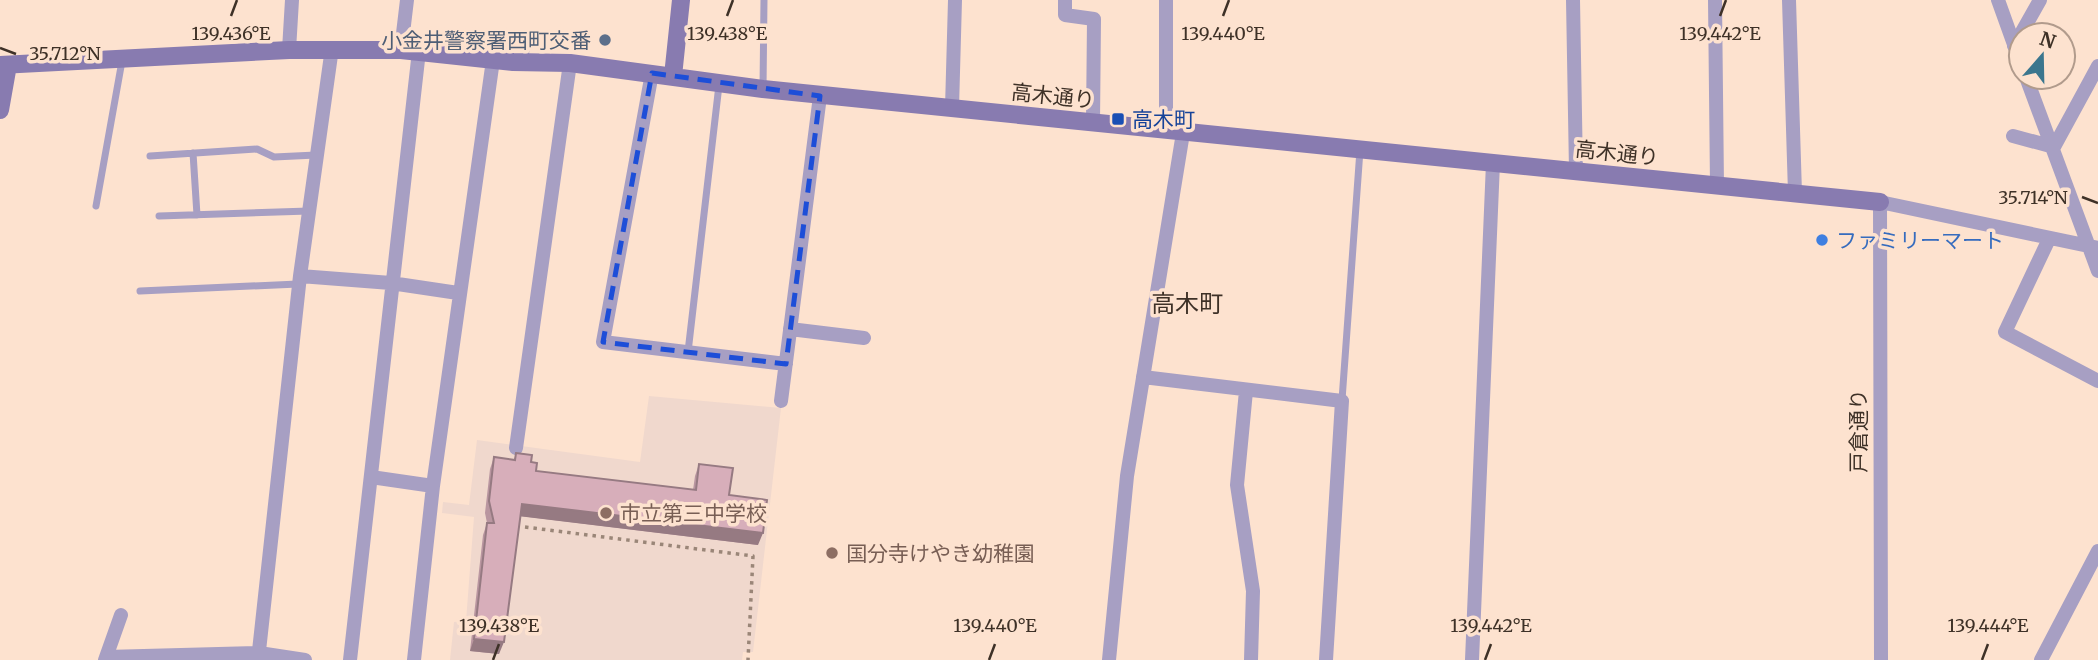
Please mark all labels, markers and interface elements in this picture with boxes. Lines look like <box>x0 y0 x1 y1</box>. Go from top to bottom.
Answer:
north arrow <box>2007 21 2077 91</box>
text: 139.436°E <box>191 22 271 45</box>
text: 139.438°E <box>687 22 768 45</box>
text: 139.440°E <box>1181 22 1265 45</box>
text: 139.442°E <box>1679 22 1761 45</box>
text: N <box>2037 26 2059 54</box>
place label: 小金井警察署西町交番 <box>381 27 591 54</box>
marker: 小金井警察署西町交番 <box>597 32 613 48</box>
text: 35.712°N <box>29 42 101 65</box>
street label: 高木通り <box>1010 78 1096 114</box>
place label: 高木町 <box>1132 106 1195 133</box>
marker: 高木町 <box>1110 111 1126 127</box>
street label: 高木通り <box>1574 135 1660 171</box>
text: 35.714°N <box>1998 186 2068 209</box>
place label: ファミリーマート <box>1836 227 2004 254</box>
marker: ファミリーマート <box>1814 232 1830 248</box>
district label: 高木町 <box>1151 288 1223 319</box>
street label: 戸倉通り <box>1845 389 1872 473</box>
place label: 市立第三中学校 <box>620 500 767 527</box>
marker: 市立第三中学校 <box>598 505 614 521</box>
place label: 国分寺けやき幼稚園 <box>846 540 1035 567</box>
marker: 国分寺けやき幼稚園 <box>824 545 840 561</box>
text: 139.438°E <box>459 614 540 637</box>
text: 139.440°E <box>953 614 1037 637</box>
text: 139.442°E <box>1450 614 1532 637</box>
text: 139.444°E <box>1947 614 2029 637</box>

